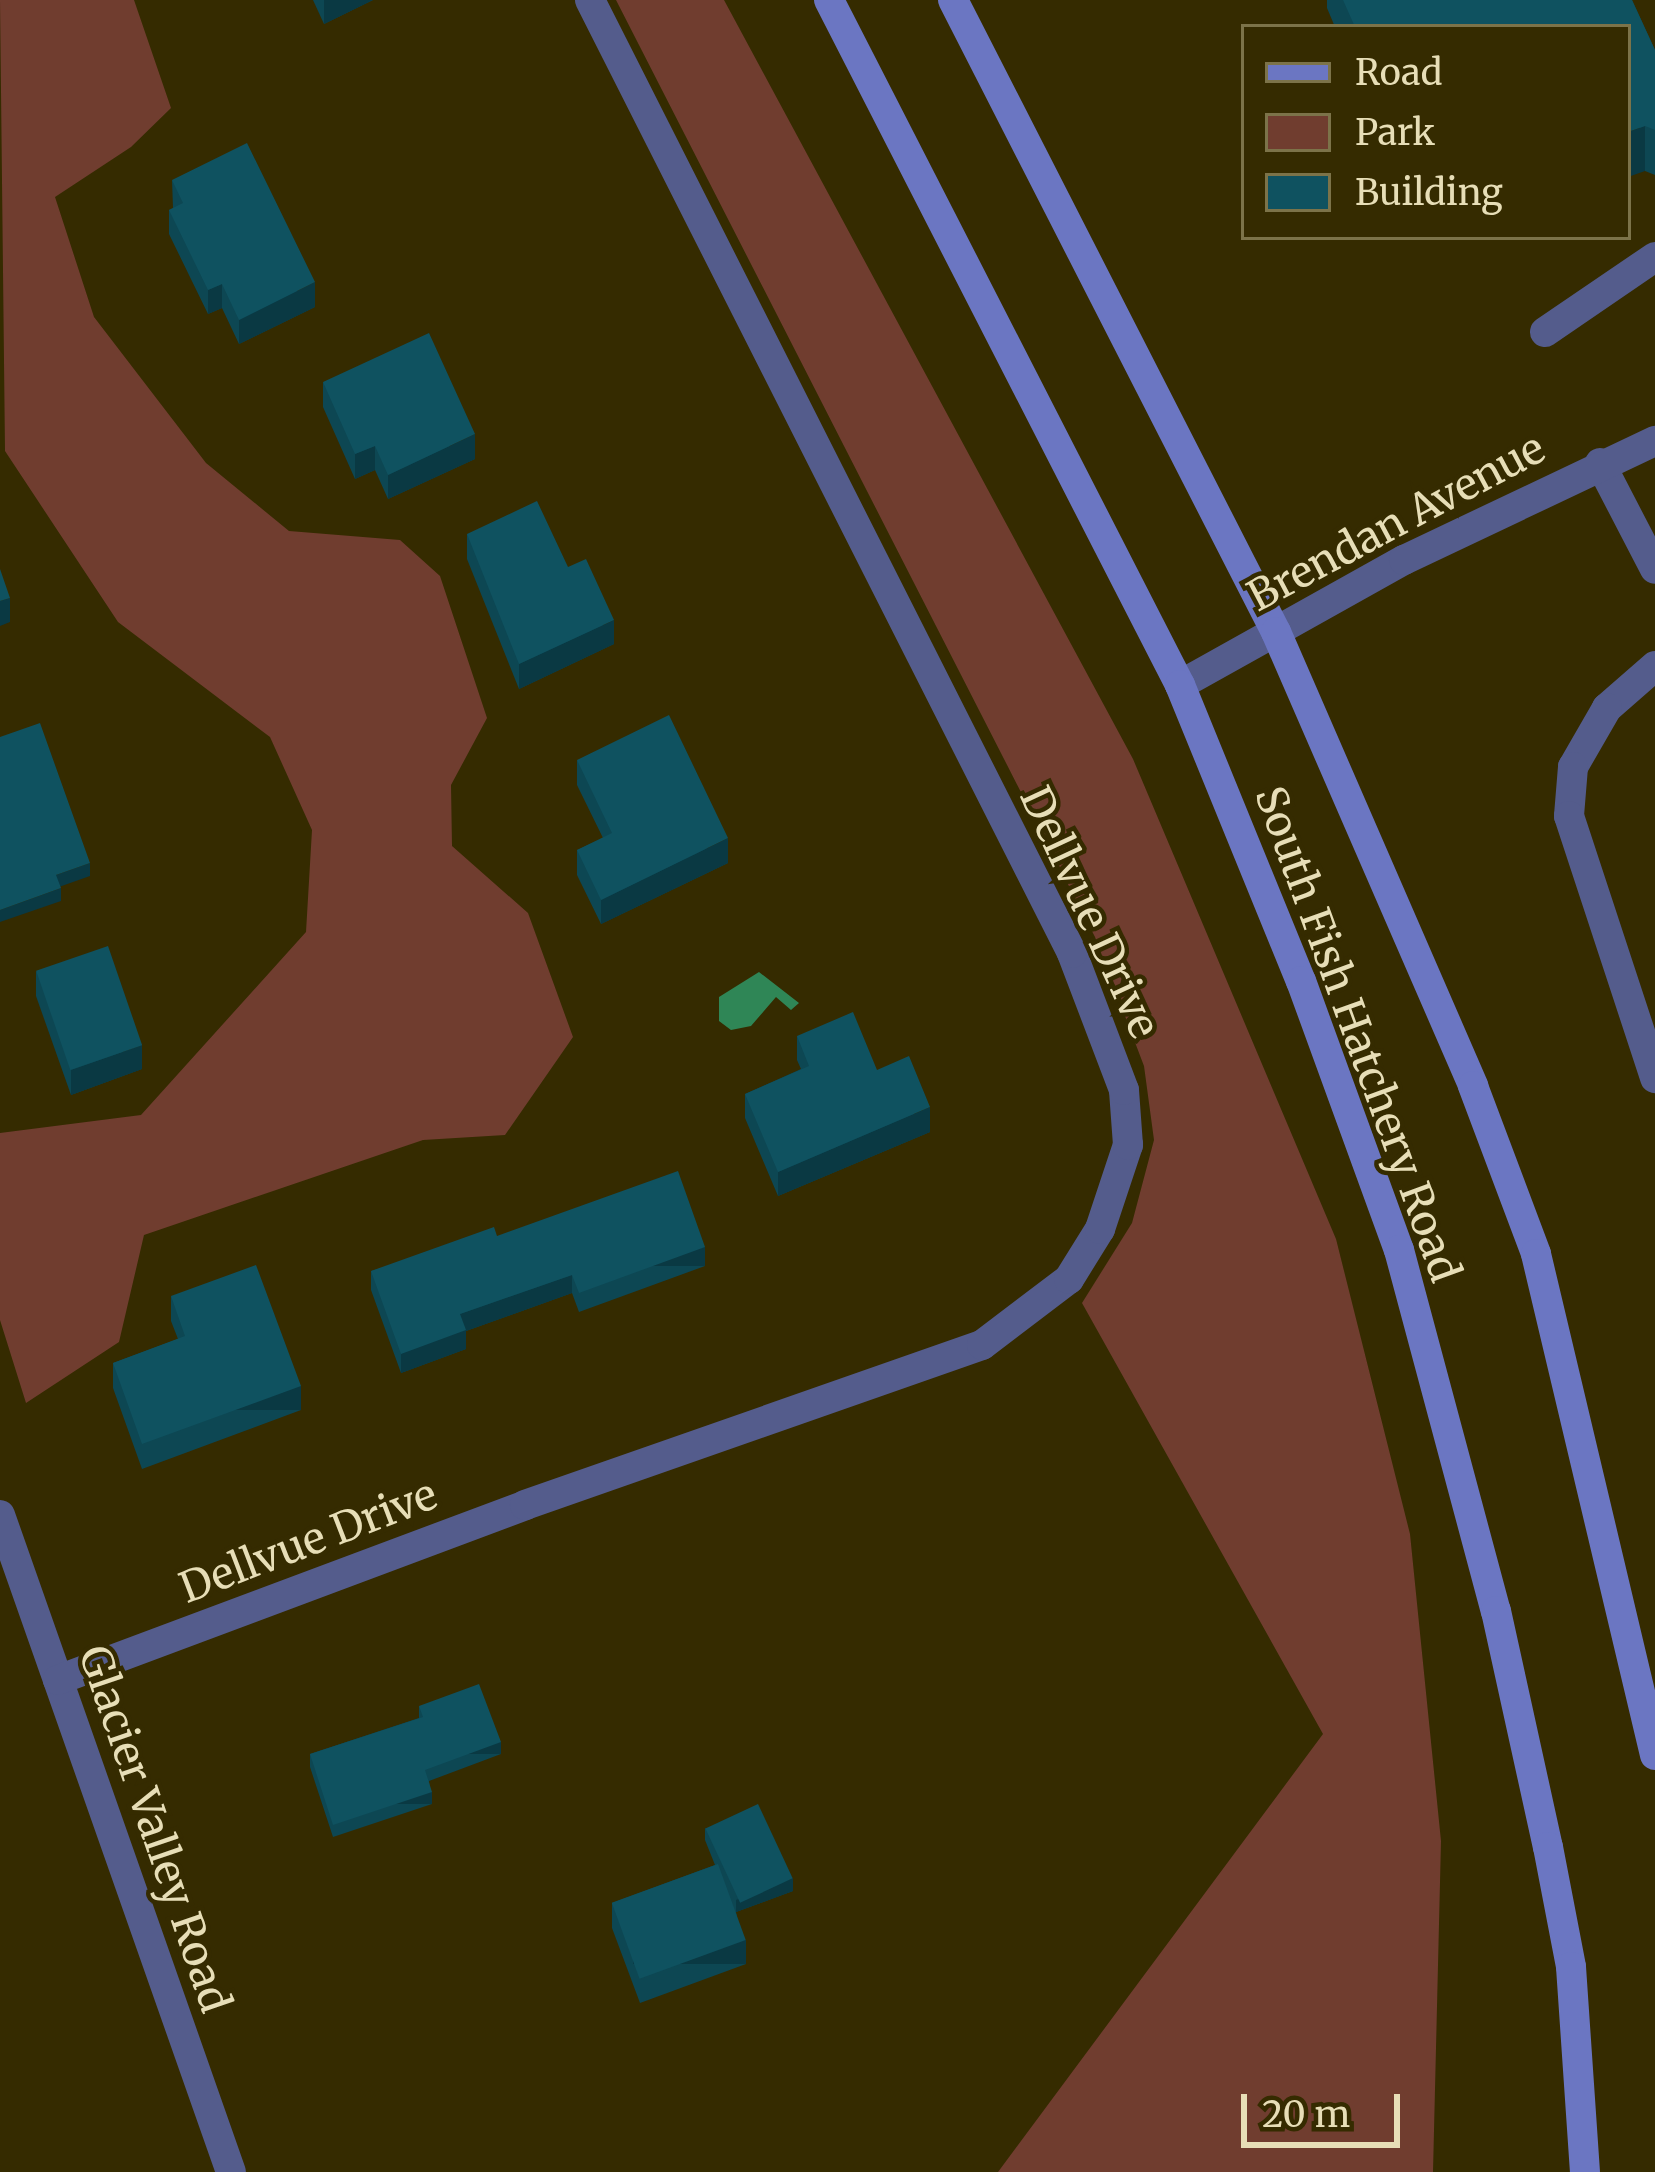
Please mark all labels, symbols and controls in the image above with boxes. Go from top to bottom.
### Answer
legend [1241,24,1631,240]
text: Road [1355,50,1442,95]
text: Park [1355,110,1435,155]
text: Building [1355,170,1503,215]
street label: Brendan Avenue [1239,423,1553,621]
street label: Dellvue Drive [1010,778,1170,1046]
street label: South Fish Hatchery Road [1245,780,1471,1288]
street label: Dellvue Drive [172,1469,444,1613]
street label: Glacier Valley Road [69,1639,241,2019]
scale bar [1247,2070,1406,2144]
text: 20 m [1262,2092,1350,2137]

